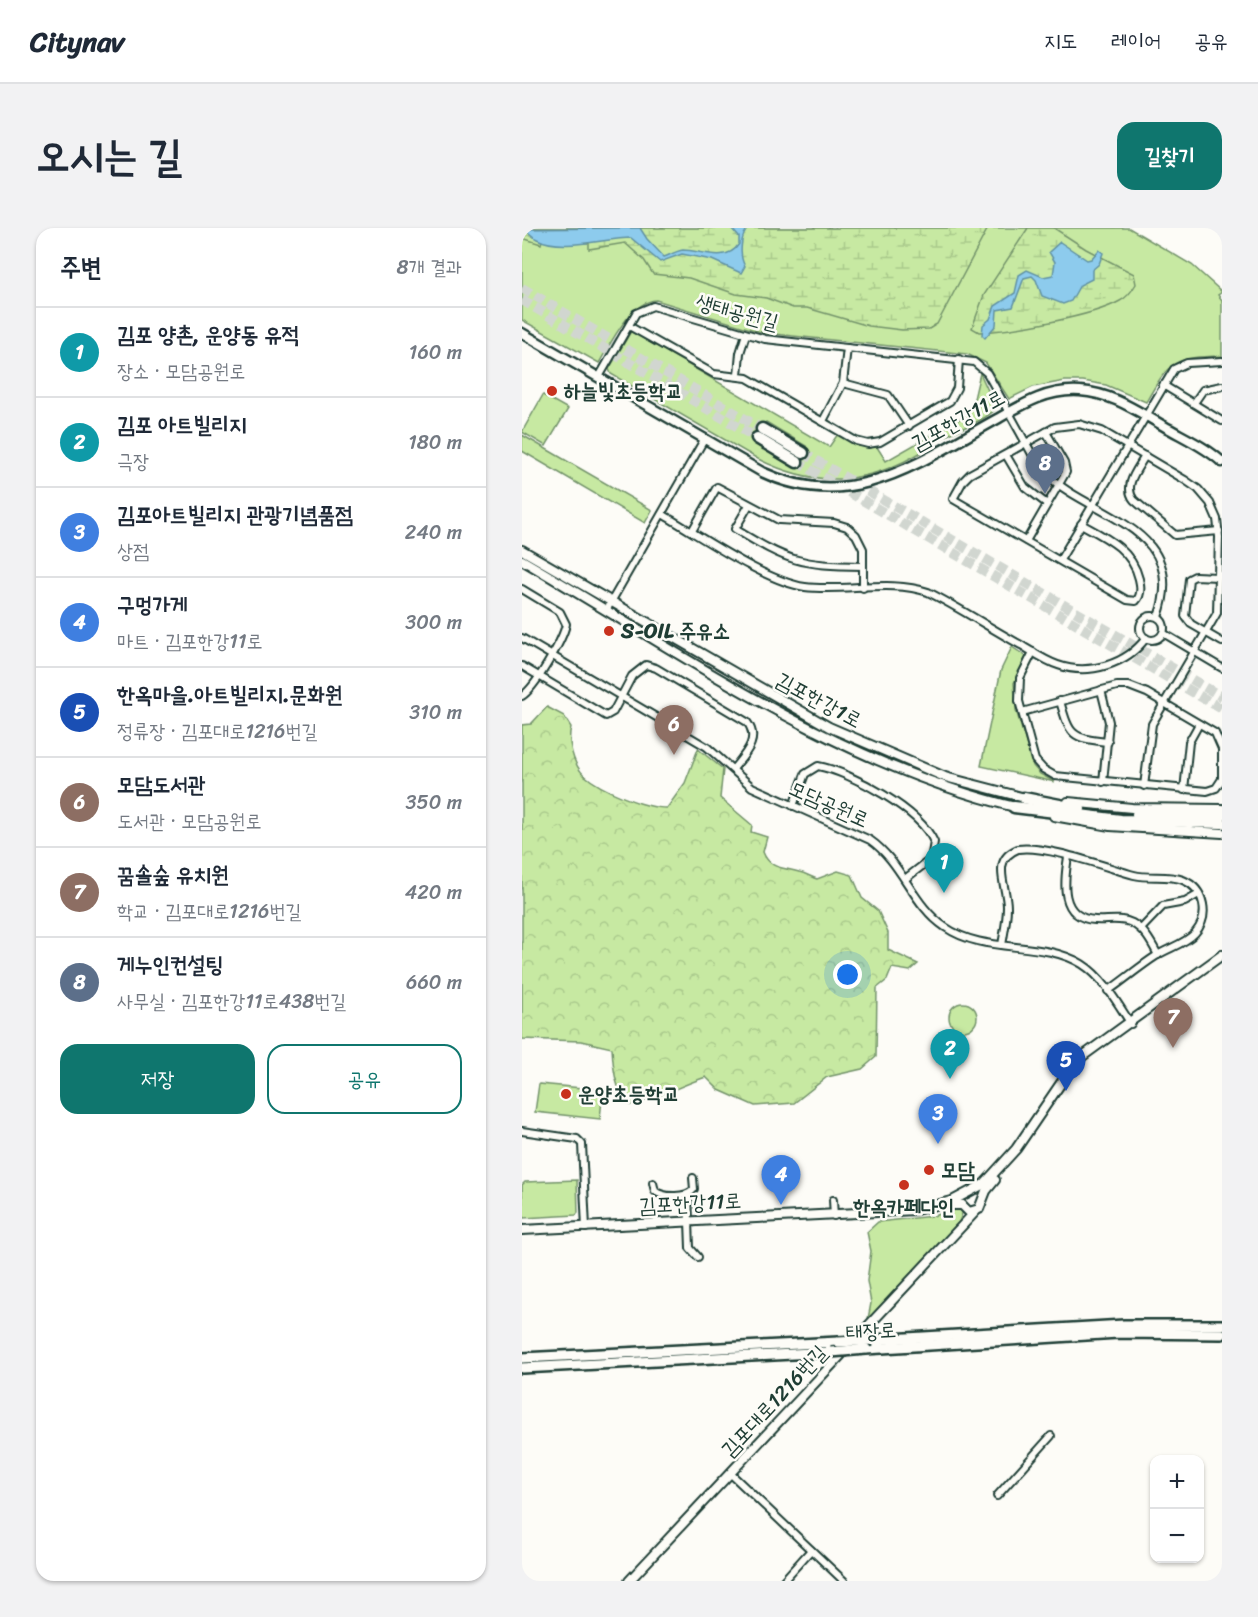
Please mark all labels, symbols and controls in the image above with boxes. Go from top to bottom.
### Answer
text: Citynav [30,17,124,66]
text: 지도 [1044,22,1078,60]
text: 레이어 [1111,22,1161,60]
text: 공유 [1194,22,1228,60]
text: 오시는 길 [36,119,182,193]
button: 길찾기 [1117,122,1222,190]
text: 주변 [60,244,102,290]
text: 8개 결과 [396,250,462,285]
street label: 생태공원길 [691,283,783,341]
text: 김포 양촌, 운양동 유적 [117,315,299,354]
text: 1 [75,335,84,370]
text: 160 m [409,335,462,370]
text: 장소 · 모담공원로 [117,354,245,389]
place label: 하늘빛초등학교 [563,372,682,410]
street label: 김포한강11로 [904,379,1012,461]
marker: 하늘빛초등학교 [545,384,559,398]
text: 김포 아트빌리지 [117,405,247,444]
text: 2 [74,425,85,460]
text: 180 m [408,425,462,460]
text: 극장 [117,444,149,479]
pin: 8 [1026,444,1064,494]
text: 김포아트빌리지 관광기념품점 [117,495,353,534]
text: 3 [74,515,85,550]
text: 240 m [405,515,462,550]
text: 상점 [117,534,149,569]
text: 구멍가게 [117,585,188,624]
text: 4 [73,605,86,640]
text: 300 m [405,605,462,640]
place label: S-OIL 주유소 [620,612,730,650]
text: 마트 · 김포한강11로 [117,624,263,659]
marker: S-OIL 주유소 [602,624,616,638]
street label: 김포한강1로 [769,661,869,739]
text: 한옥마을.아트빌리지.문화원 [117,675,343,714]
text: 5 [73,695,86,730]
text: 310 m [409,695,462,730]
pin: 6 [654,706,694,755]
text: 정류장 · 김포대로1216번길 [117,714,318,749]
text: 모담도서관 [117,765,206,804]
street label: 모담공원로 [783,769,875,839]
text: 6 [74,785,85,820]
text: 350 m [406,785,462,820]
text: 도서관 · 모담공원로 [117,804,262,839]
pin: 1 [924,844,964,893]
text: 꿈솔숲 유치원 [117,855,229,894]
text: 7 [74,875,85,910]
text: 420 m [405,875,462,910]
text: 학교 · 김포대로1216번길 [117,894,302,929]
text: 게누인컨설팅 [117,945,223,984]
your location [833,960,862,989]
text: 8 [73,965,86,1000]
text: 660 m [406,965,462,1000]
text: 사무실 · 김포한강11로438번길 [117,984,346,1019]
pin: 7 [1154,998,1192,1048]
pin: 2 [930,1030,970,1079]
pin: 5 [1046,1042,1086,1091]
button: 저장 [60,1044,255,1114]
button: 공유 [267,1044,462,1114]
place label: 운양초등학교 [578,1075,679,1113]
marker: 운양초등학교 [559,1087,573,1101]
pin: 3 [918,1094,958,1144]
place label: 모담 [941,1151,975,1189]
pin: 4 [762,1156,800,1205]
marker: 모담 [922,1163,936,1177]
marker: 한옥카페다인 [897,1178,911,1192]
street label: 김포한강11로 [638,1181,742,1225]
place label: 한옥카페다인 [852,1188,955,1226]
street label: 태장로 [845,1311,897,1351]
street label: 김포대로1216번길 [711,1336,837,1466]
map controls [1150,1455,1204,1563]
button: + [1150,1455,1204,1509]
button: − [1150,1509,1204,1563]

